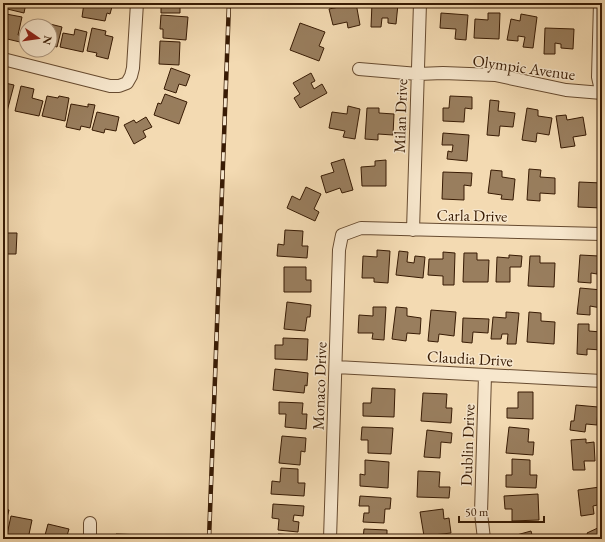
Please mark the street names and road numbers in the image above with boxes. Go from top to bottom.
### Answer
street label: Olympic Avenue [471,50,577,85]
street label: Milan Drive [389,78,412,154]
street label: Carla Drive [436,204,508,227]
street label: Monaco Drive [307,342,332,431]
street label: Claudia Drive [427,346,513,371]
street label: Dublin Drive [456,404,479,486]

